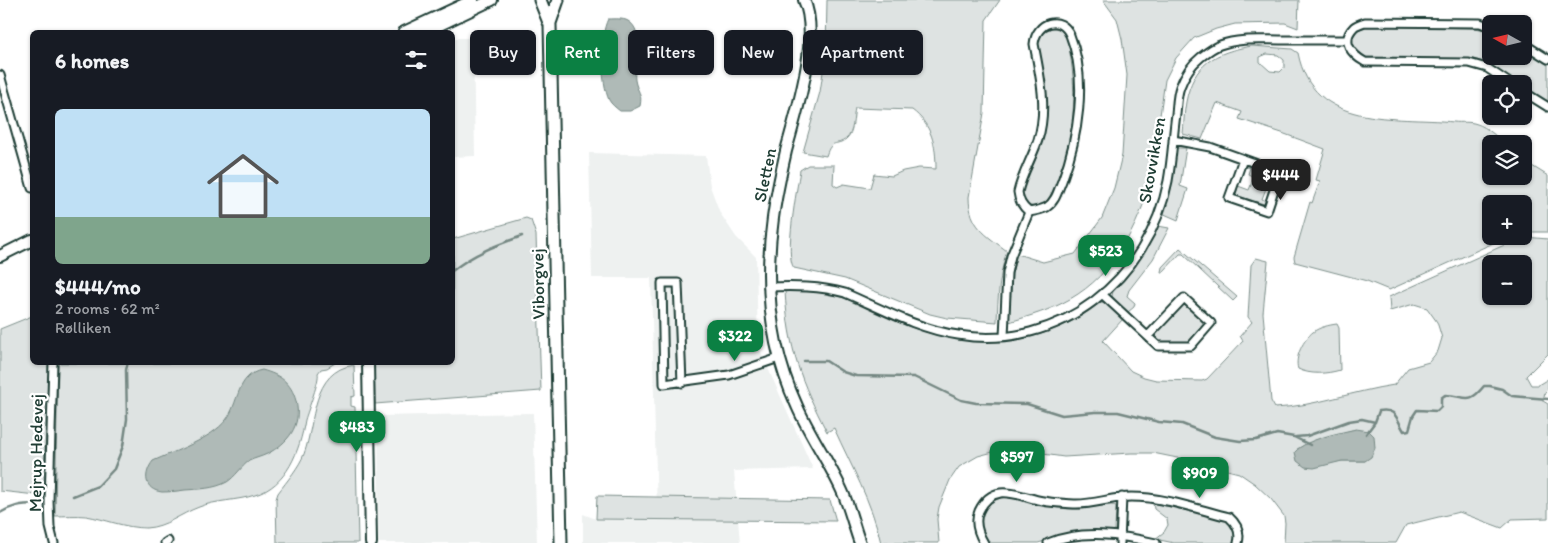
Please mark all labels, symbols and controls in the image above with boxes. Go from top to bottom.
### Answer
north arrow [1482,15,1532,65]
map controls [1482,15,1532,305]
chip: Buy [470,30,536,75]
chip: Rent [546,30,618,75]
chip: Filters [628,30,714,75]
chip: New [724,30,793,75]
chip: Apartment [803,30,923,75]
icon: filters [402,46,430,74]
text: 6 homes [55,48,129,73]
button: locate [1482,75,1532,125]
street label: Skovvikken [1134,115,1170,205]
button: layers [1482,135,1532,185]
icon: home [198,141,288,231]
street label: Sletten [749,146,782,204]
pin: $444 [1251,158,1311,201]
text: $444 [1263,165,1299,184]
button: + [1482,195,1532,245]
pin: $523 [1076,234,1136,277]
text: $523 [1089,241,1123,260]
street label: Viborgvej [526,248,550,320]
button: − [1482,255,1532,305]
text: $444/mo [55,274,141,299]
text: 2 rooms · 62 m² [55,299,160,318]
text: Rølliken [55,318,111,337]
pin: $322 [705,320,765,362]
text: $322 [718,326,752,345]
street label: Mejrup Hedevej [24,394,48,512]
pin: $483 [327,410,387,453]
text: $483 [339,417,375,436]
pin: $597 [987,440,1047,483]
text: $597 [1001,447,1033,466]
pin: $909 [1170,456,1230,499]
text: $909 [1183,463,1217,482]

